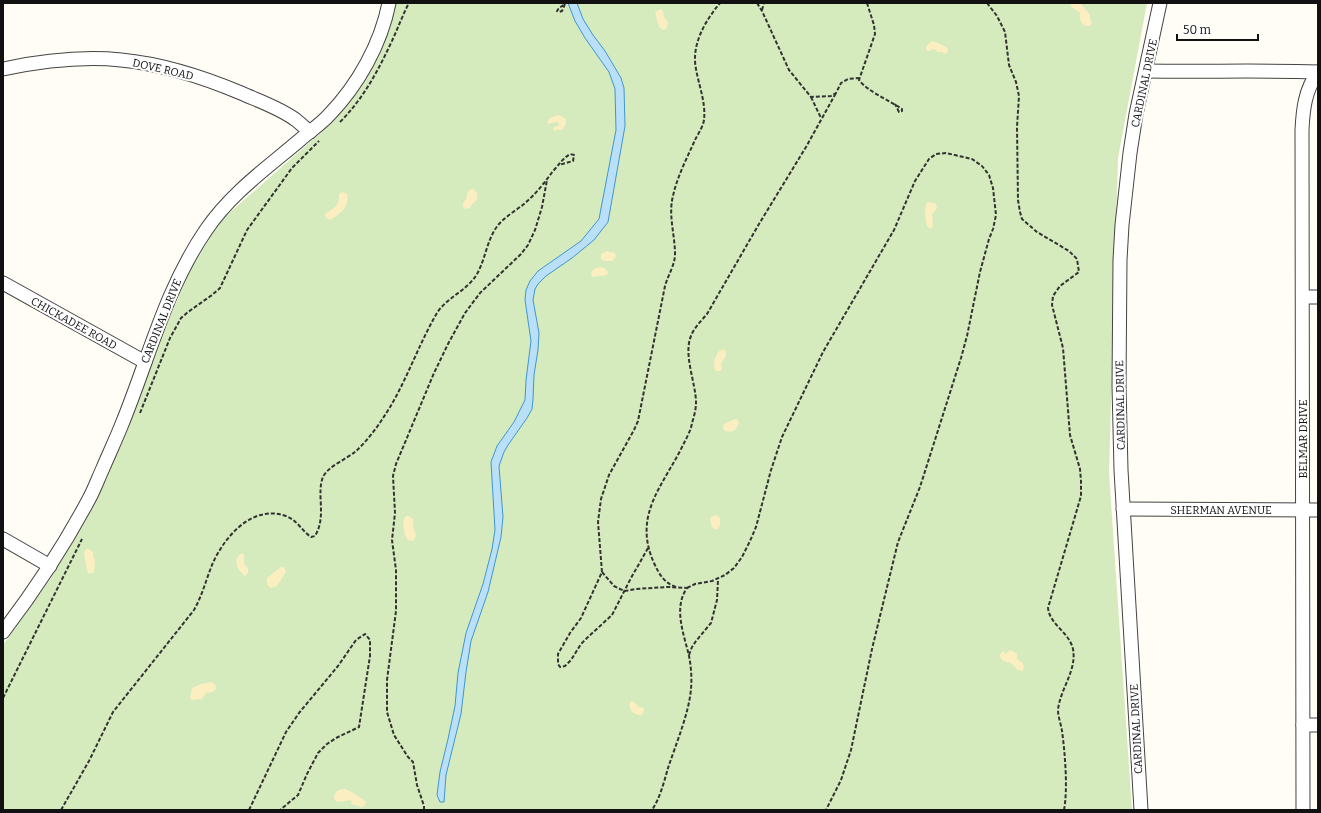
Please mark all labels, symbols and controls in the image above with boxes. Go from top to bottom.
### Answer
scale bar [1177,16,1258,42]
text: 50 m [1183,23,1212,37]
street label: CARDINAL DRIVE [1129,37,1160,129]
street label: DOVE ROAD [131,56,195,83]
street label: CARDINAL DRIVE [139,277,184,365]
street label: CHICKADEE ROAD [29,294,119,352]
street label: CARDINAL DRIVE [1113,360,1128,450]
street label: BELMAR DRIVE [1297,399,1310,479]
street label: SHERMAN AVENUE [1170,504,1272,517]
street label: CARDINAL DRIVE [1128,683,1145,774]

